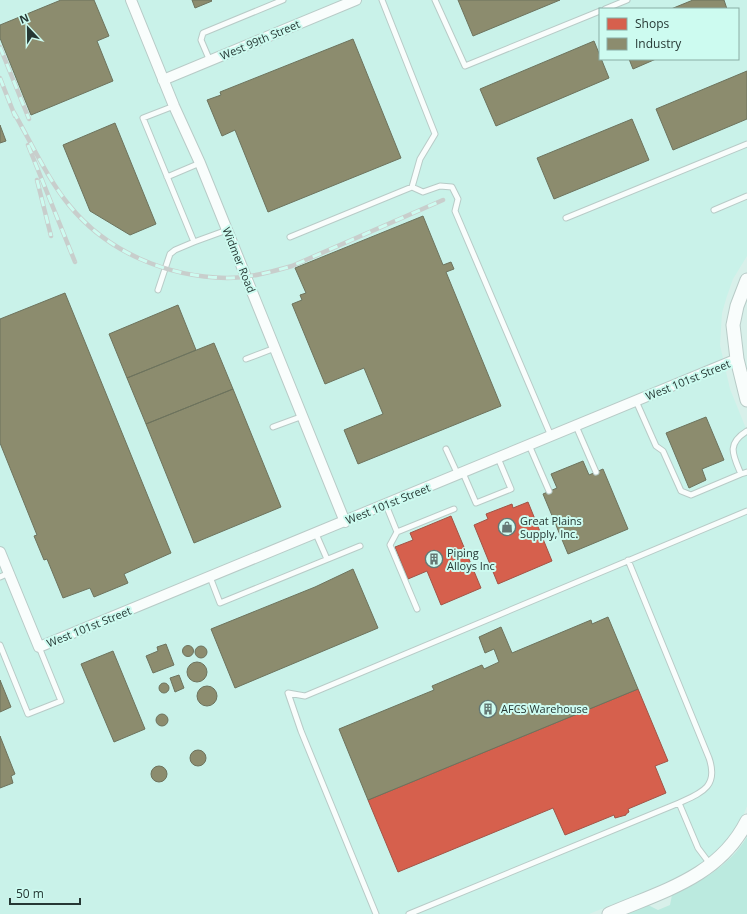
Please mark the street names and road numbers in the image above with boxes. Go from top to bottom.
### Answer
street label: West 99th Street [218,16,302,63]
street label: Widmer Road [219,225,259,295]
street label: West 101st Street [643,356,732,403]
street label: West 101st Street [343,480,432,527]
street label: West 101st Street [44,603,133,650]

